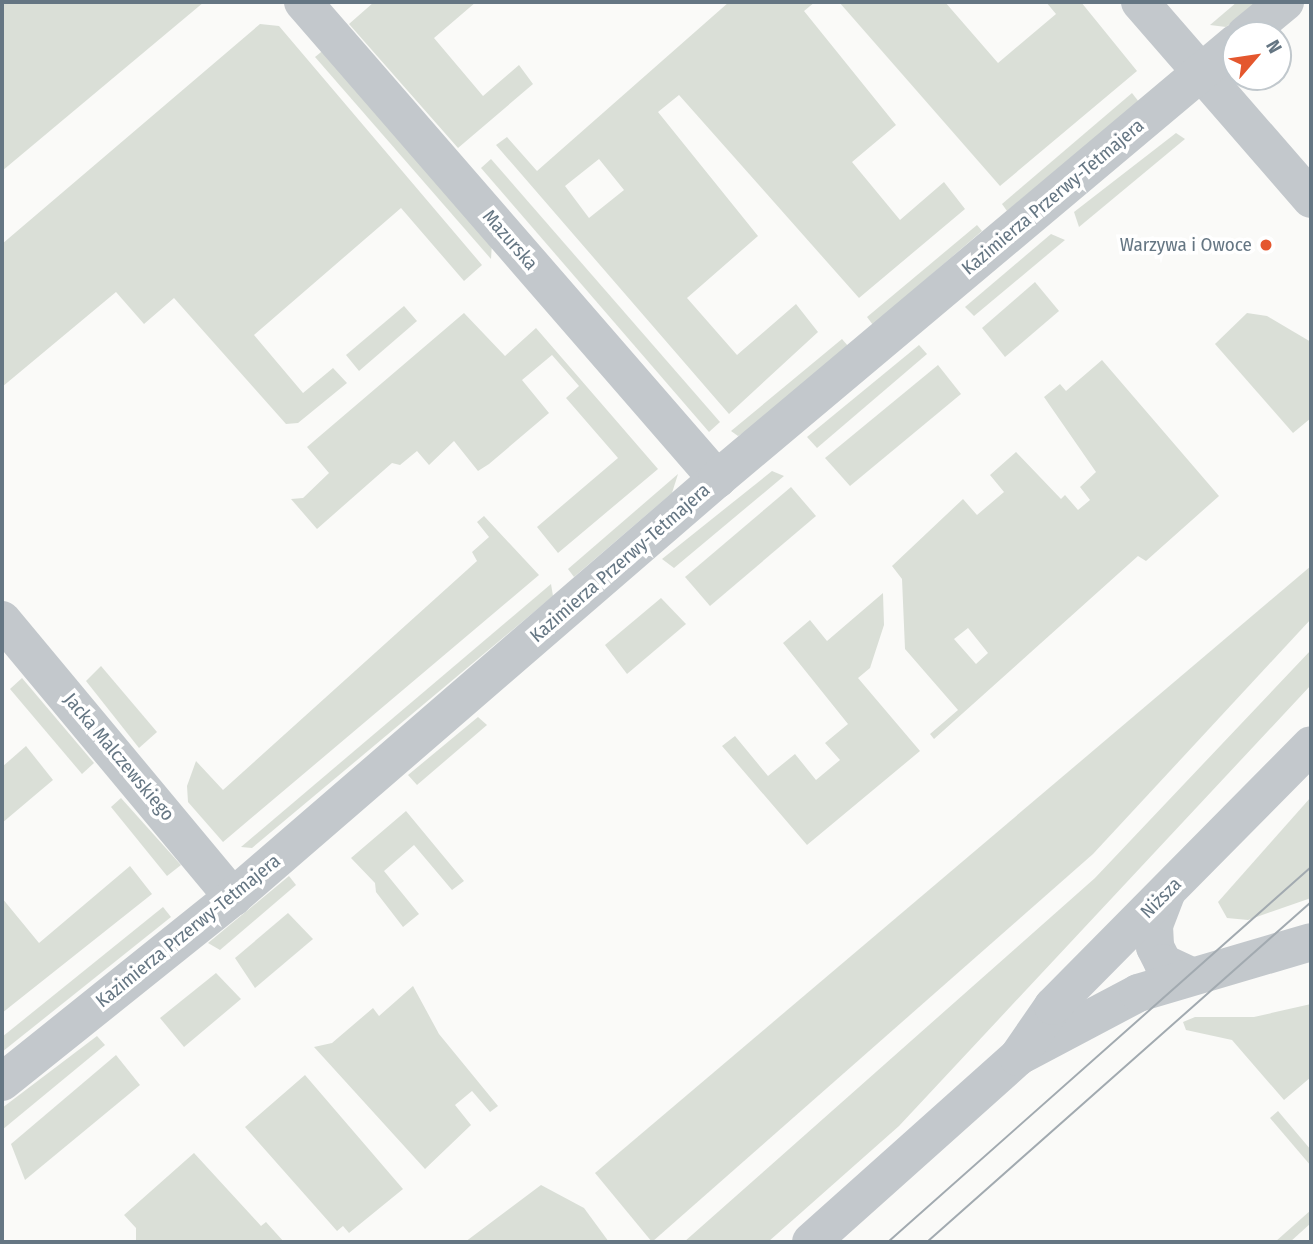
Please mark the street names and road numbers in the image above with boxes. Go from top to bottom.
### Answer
street label: Kazimierza Przerwy-Tetmajera [957,114,1149,280]
street label: Mazurska [478,205,542,275]
street label: Kazimierza Przerwy-Tetmajera [526,479,714,647]
street label: Jacka Malczewskiego [59,689,179,825]
street label: Kazimierza Przerwy-Tetmajera [91,850,285,1012]
street label: Niższa [1136,873,1186,923]

